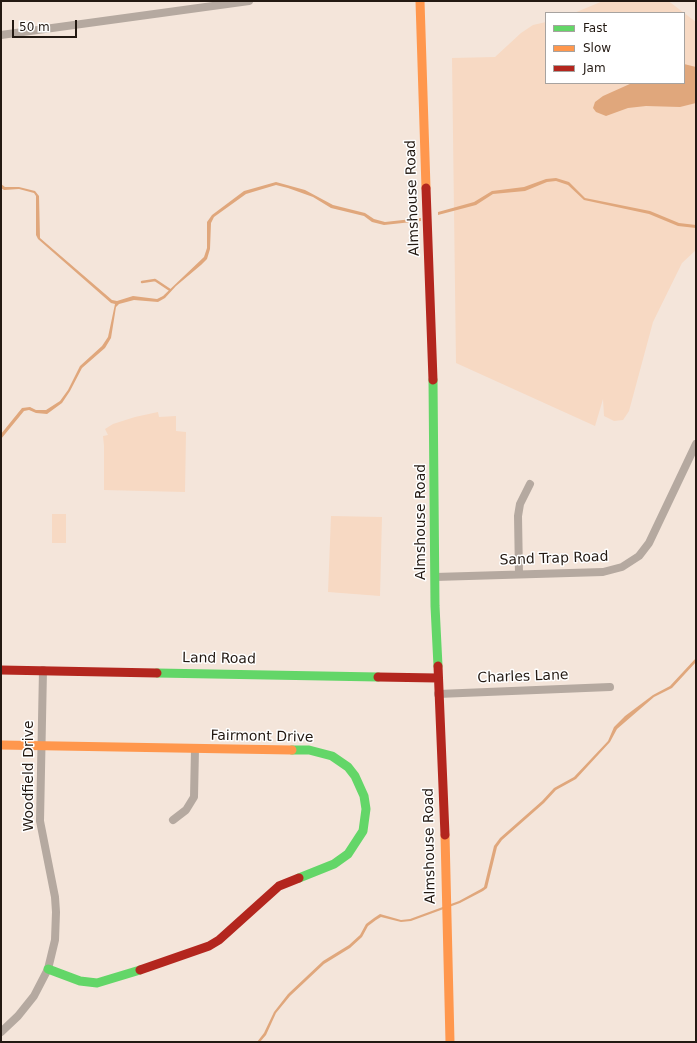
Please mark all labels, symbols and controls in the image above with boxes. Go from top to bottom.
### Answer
scale bar [14,12,79,38]
legend [545,12,685,84]
text: 50 m [19,20,50,34]
text: Fast [583,21,607,35]
text: Slow [583,41,611,55]
text: Jam [583,61,606,75]
street label: Almshouse Road [403,140,423,256]
street label: Almshouse Road [413,464,429,580]
street label: Sand Trap Road [499,549,609,569]
street label: Land Road [182,650,256,668]
street label: Charles Lane [477,667,569,687]
street label: Woodfield Drive [21,720,37,832]
street label: Fairmont Drive [210,728,314,746]
street label: Almshouse Road [421,788,439,904]

